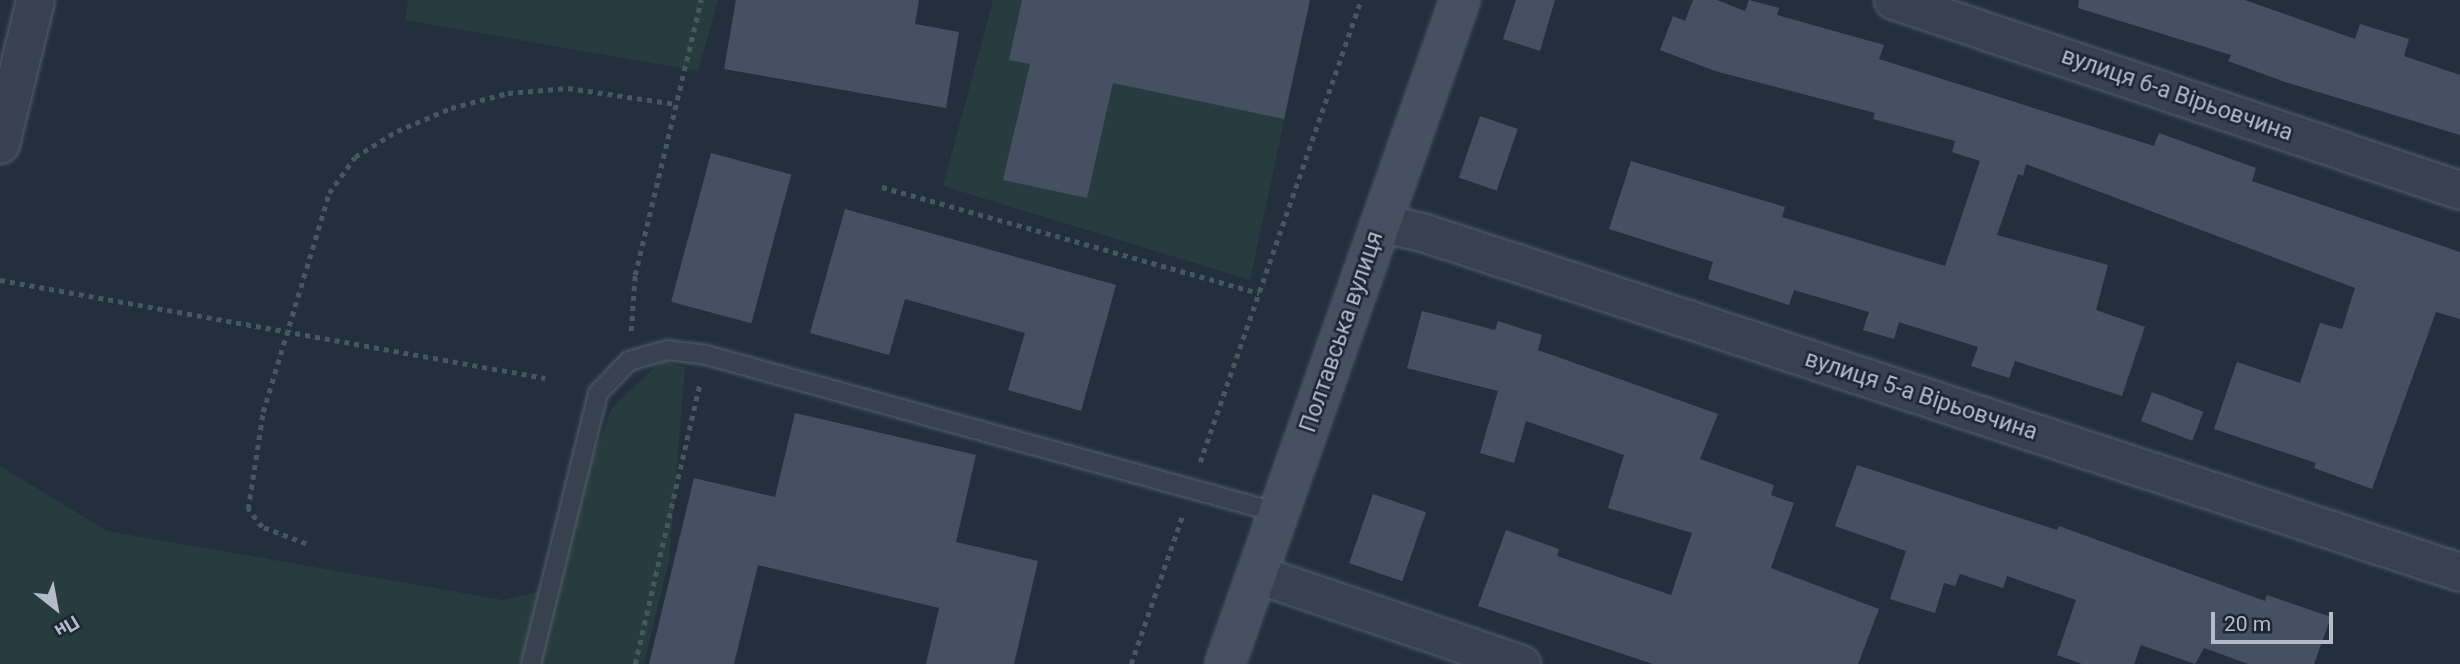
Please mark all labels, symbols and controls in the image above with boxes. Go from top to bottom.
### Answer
street label: вулиця 6-а Вірьовчина [2058,42,2296,148]
street label: Полтавська вулиця [1295,228,1389,436]
street label: вулиця 5-а Вірьовчина [1801,345,2041,447]
north arrow [21,573,91,643]
scale bar [2215,598,2338,642]
text: Пн [51,610,83,643]
text: 20 m [2224,612,2271,636]

